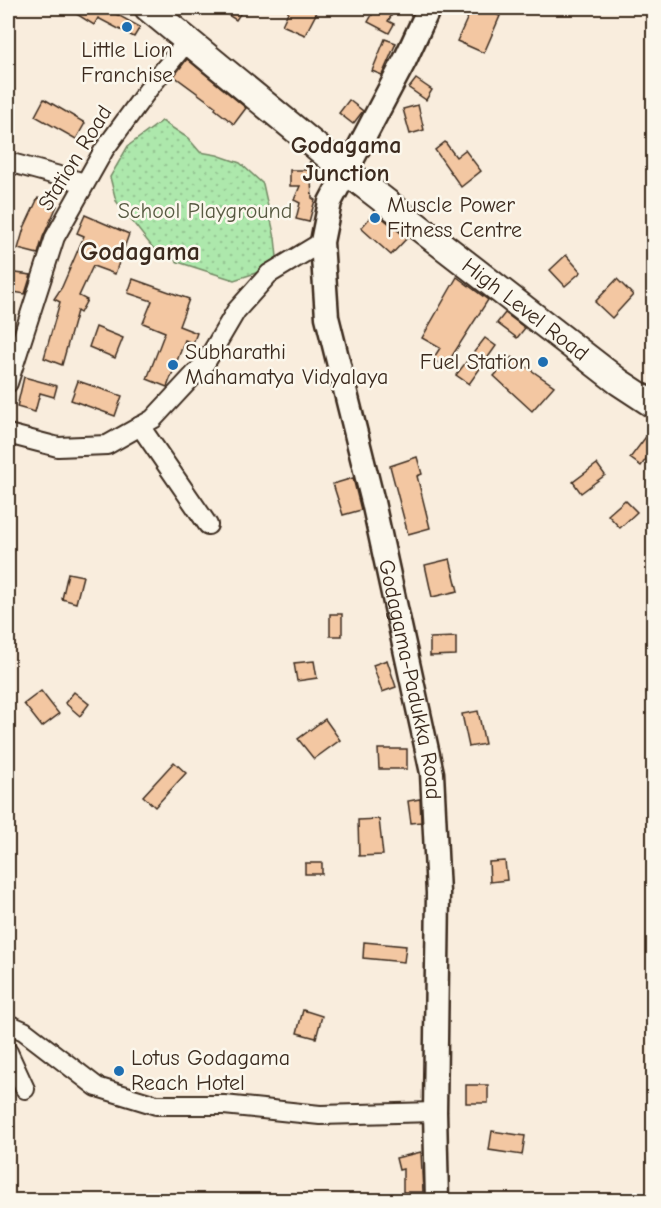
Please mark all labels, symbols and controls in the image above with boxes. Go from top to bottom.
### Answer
marker: Little Lion Franchise [120,20,134,34]
place label: Little Lion Franchise [81,37,173,88]
street label: Station Road [32,101,118,215]
district label: Godagama Junction [291,131,401,187]
place label: Muscle Power Fitness Centre [387,192,522,243]
park label: School Playground [118,198,292,224]
marker: Muscle Power Fitness Centre [368,211,382,225]
district label: Godagama [80,237,200,267]
street label: High Level Road [457,252,594,367]
place label: Subharathi Mahamatya Vidyalaya [185,339,388,390]
place label: Fuel Station [420,349,531,375]
marker: Fuel Station [536,355,550,369]
marker: Subharathi Mahamatya Vidyalaya [166,358,180,372]
street label: Godagama-Padukka Road [373,557,446,800]
place label: Lotus Godagama Reach Hotel [131,1045,290,1096]
marker: Lotus Godagama Reach Hotel [112,1064,126,1078]

